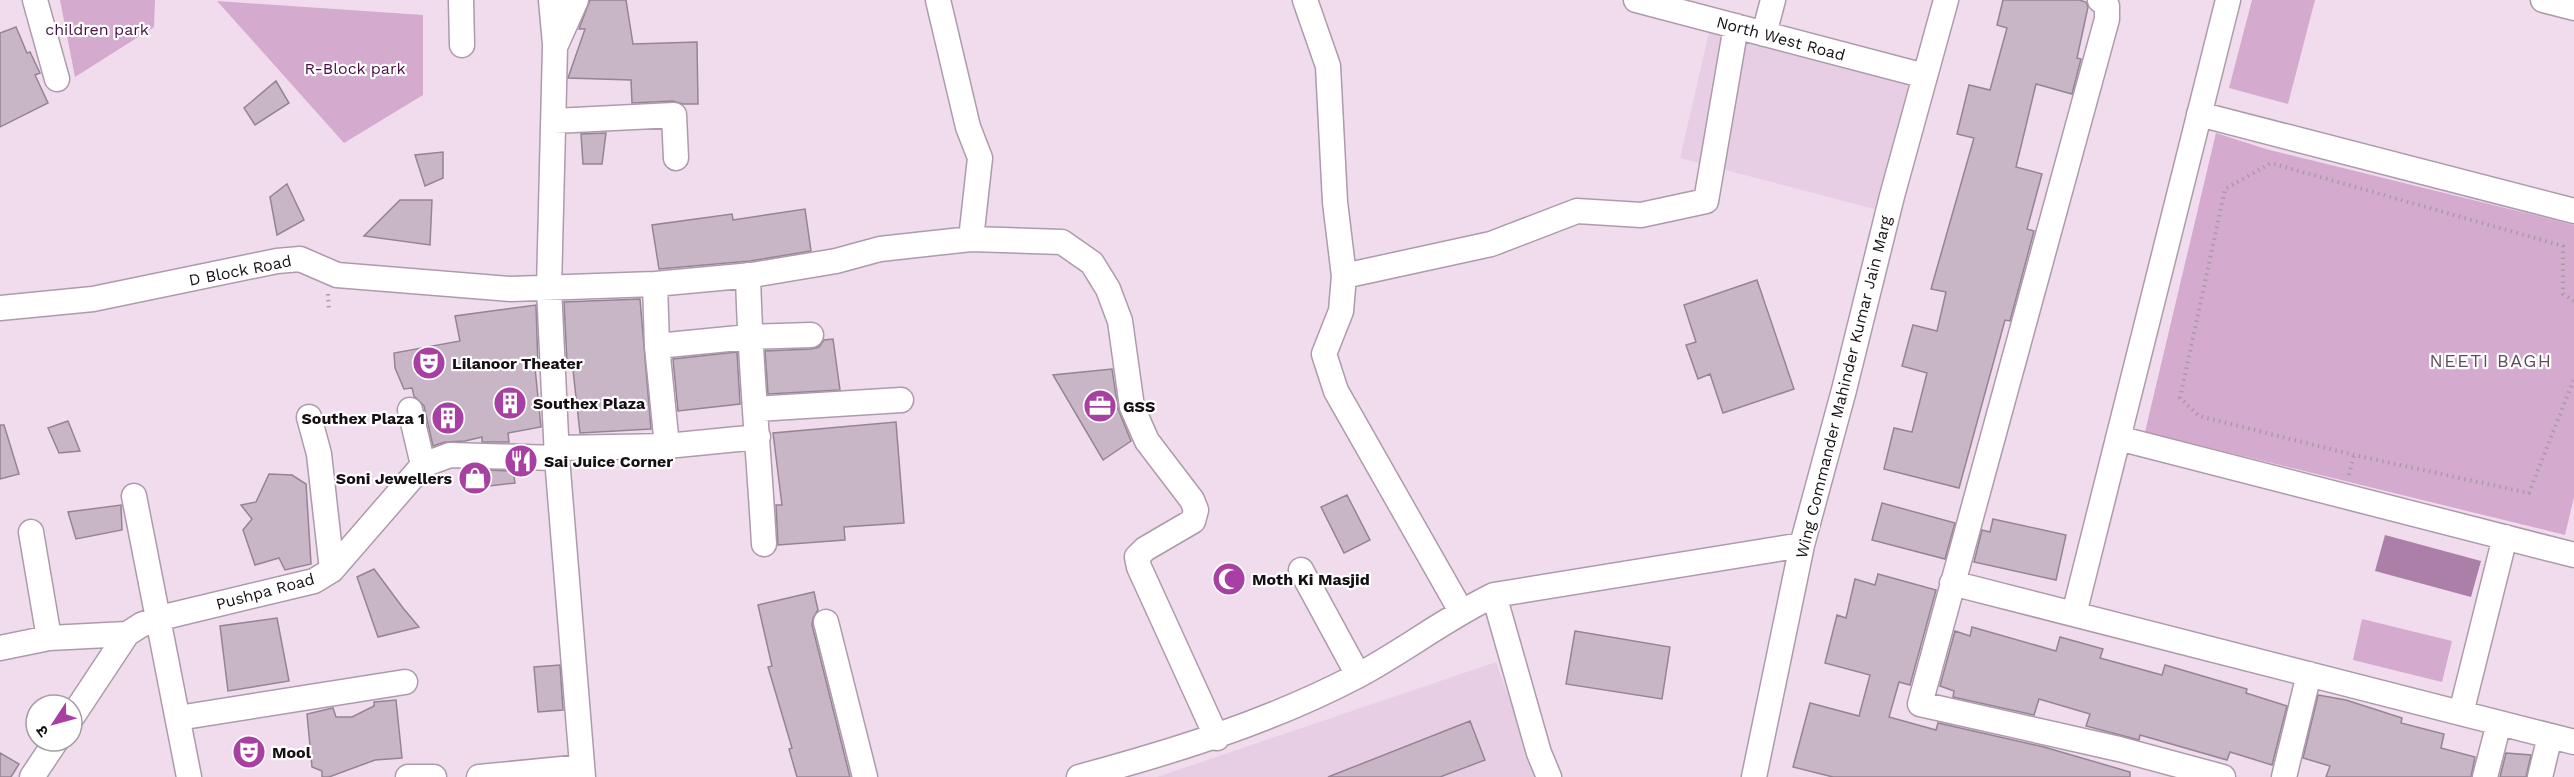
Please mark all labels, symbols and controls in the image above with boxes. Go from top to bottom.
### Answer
street label: North West Road [1714,12,1847,65]
park label: children park [45,20,149,39]
park label: R-Block park [305,59,405,78]
street label: Wing Commander Mahinder Kumar Jain Marg [1792,213,1895,560]
street label: D Block Road [187,251,293,290]
theatre icon: Lilanoor Theater [411,345,447,381]
district label: NEETI BAGH [2430,350,2552,371]
place label: Lilanoor Theater [452,354,583,373]
building icon: Southex Plaza [492,385,528,421]
office icon: GSS [1082,388,1118,424]
place label: Southex Plaza [533,394,646,413]
place label: GSS [1123,397,1155,416]
building icon: Southex Plaza 1 [430,400,466,436]
place label: Southex Plaza 1 [302,409,425,428]
restaurant icon: Sai Juice Corner [503,443,539,479]
place label: Sai Juice Corner [544,452,673,471]
shop icon: Soni Jewellers [457,460,493,496]
place label: Soni Jewellers [336,469,452,488]
mosque icon: Moth Ki Masjid [1211,561,1247,597]
street label: Pushpa Road [214,569,316,614]
place label: Moth Ki Masjid [1252,570,1370,589]
north arrow [24,693,84,753]
text: उ [31,722,53,741]
theatre icon: Mool [231,734,267,770]
place label: Mool [272,743,312,762]

